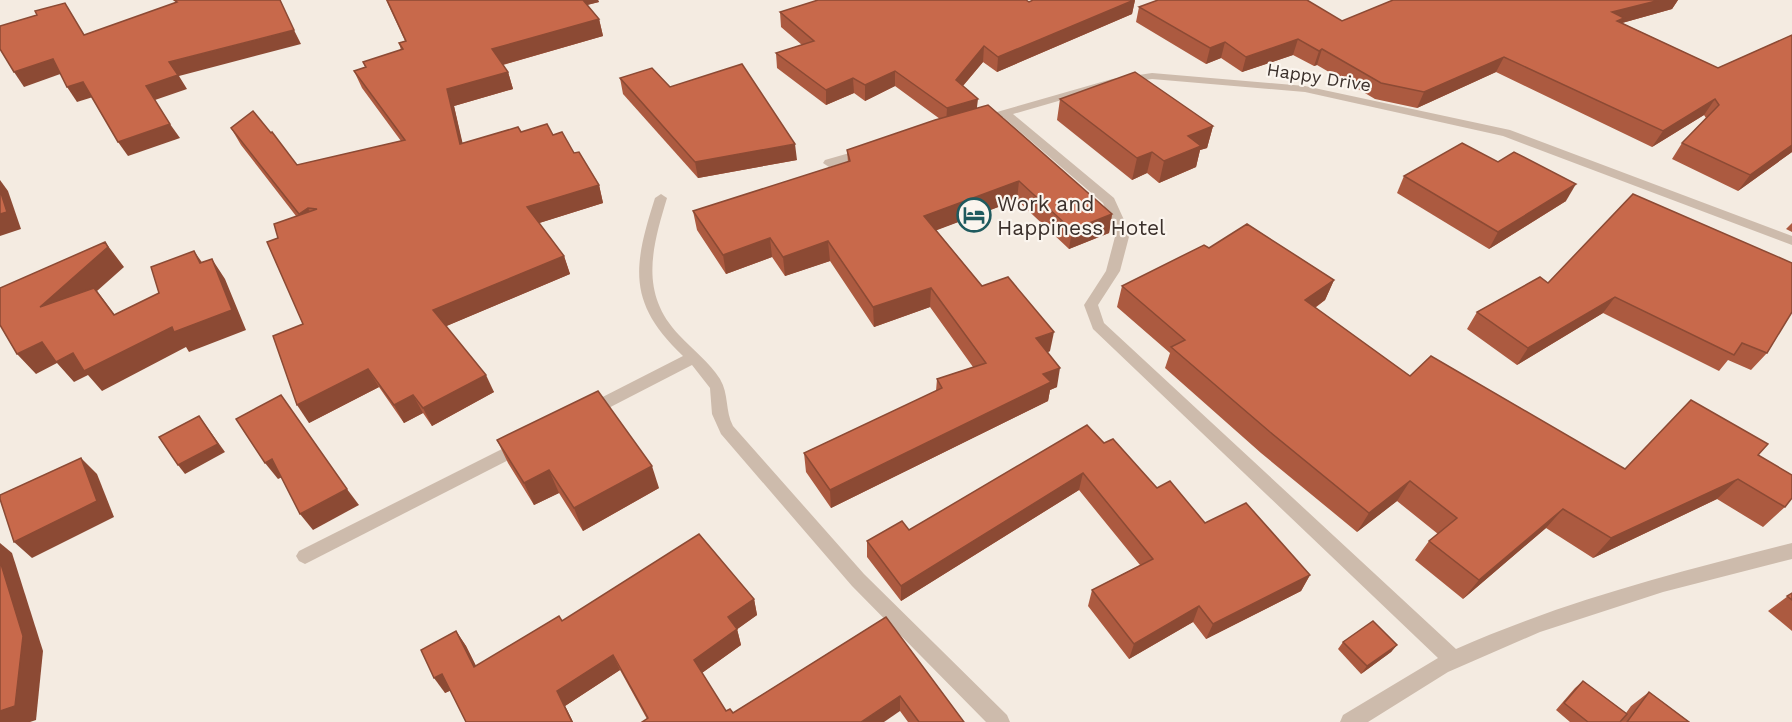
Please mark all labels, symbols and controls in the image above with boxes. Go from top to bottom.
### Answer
street label: Happy Drive [1265,58,1373,96]
place label: Work and Happiness Hotel [997,191,1166,240]
hotel icon: Work and Happiness Hotel [956,197,992,233]

